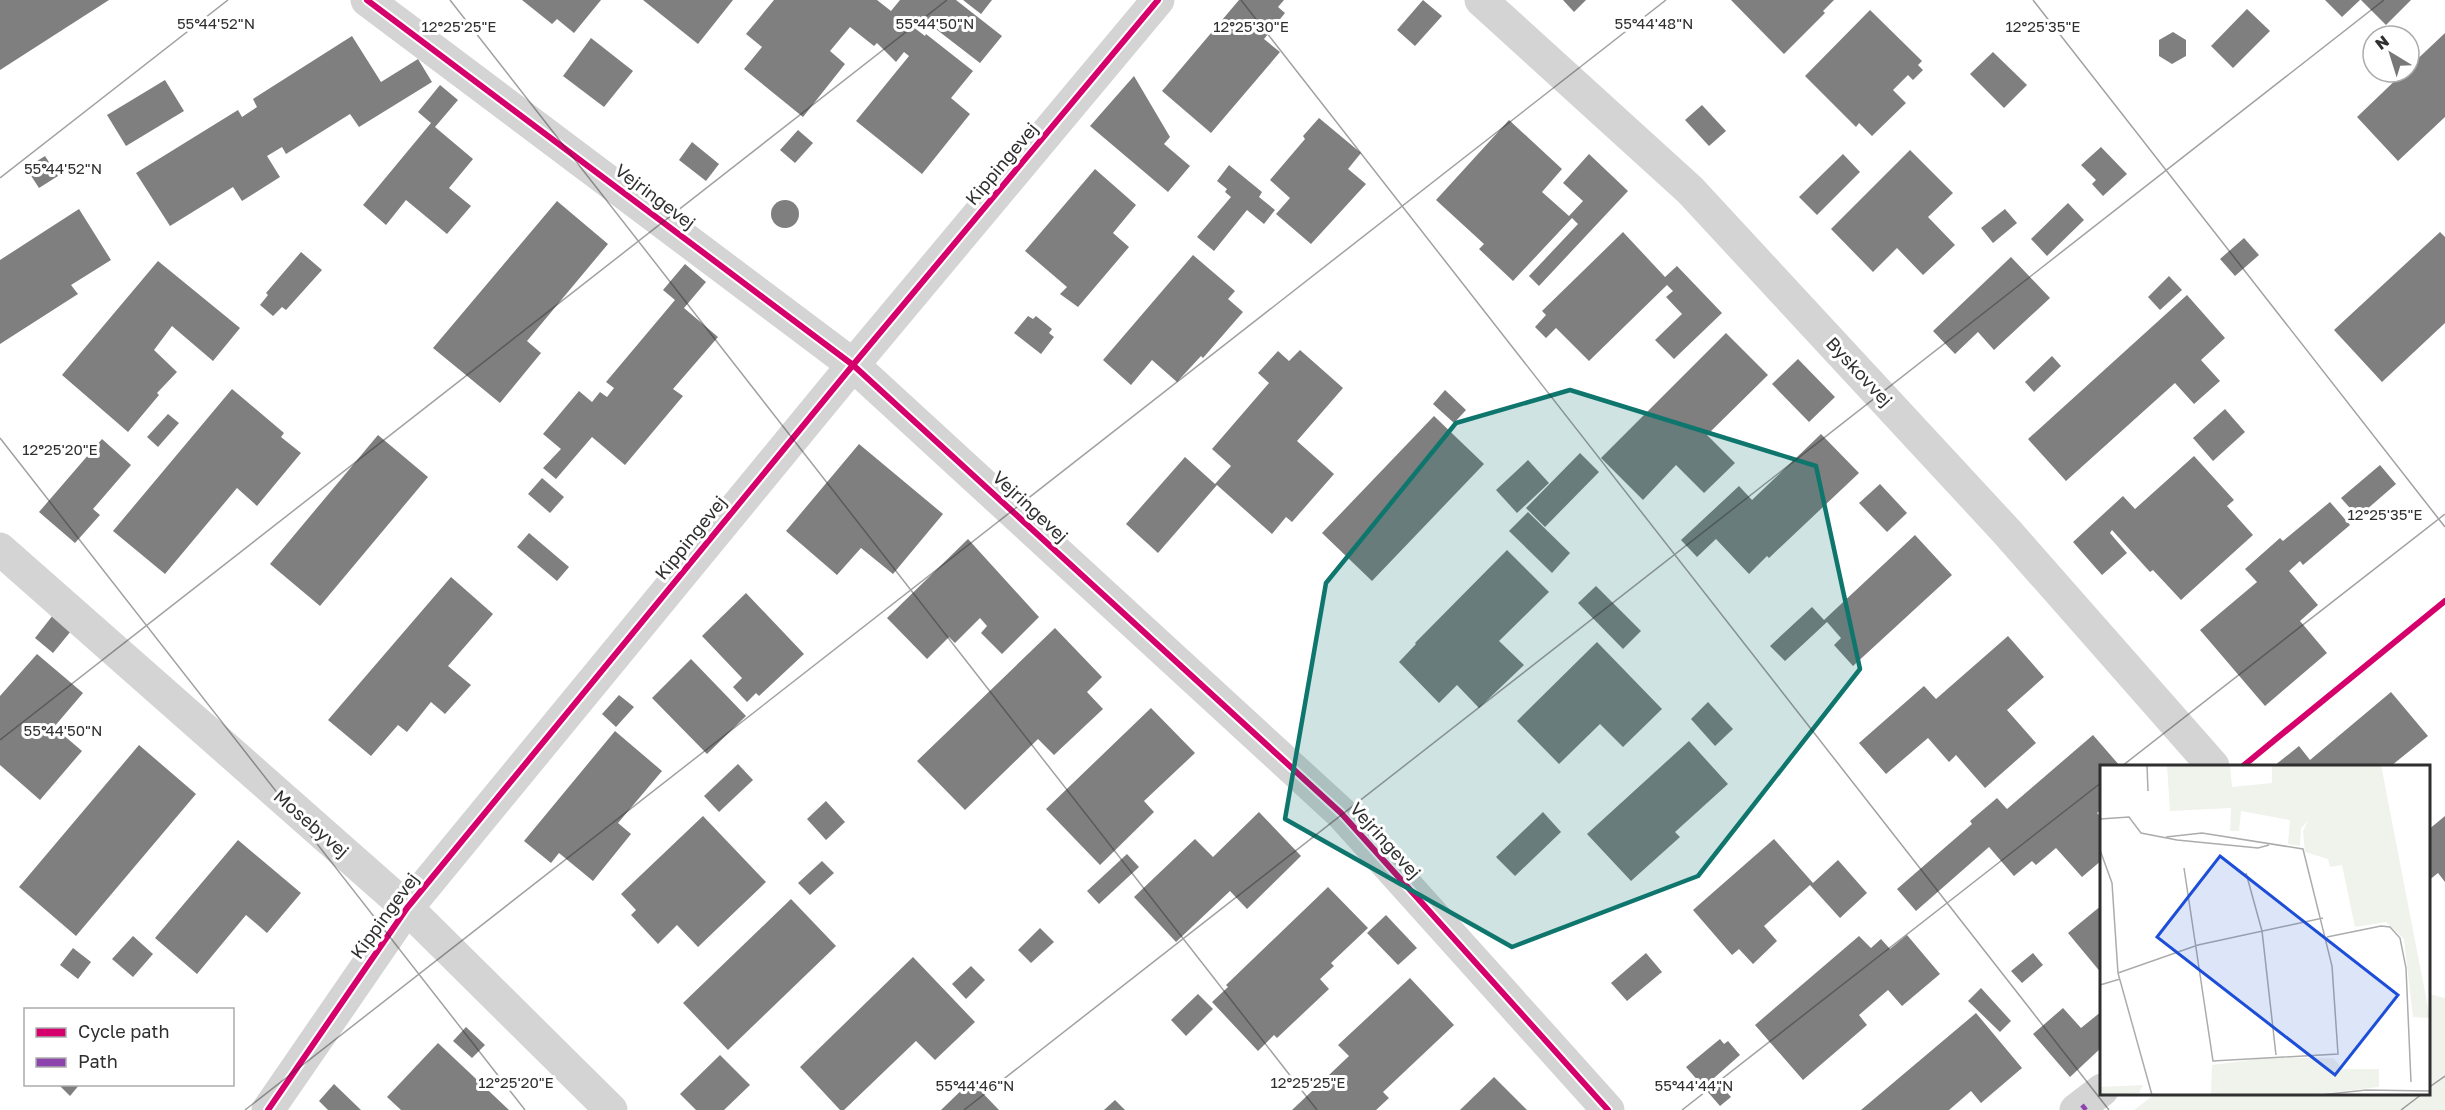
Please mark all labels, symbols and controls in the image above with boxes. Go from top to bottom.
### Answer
text: 55°44'52"N [177,14,255,32]
text: 55°44'50"N [896,14,974,32]
text: 55°44'48"N [1614,14,1694,32]
text: 12°25'25"E [422,17,496,35]
text: 12°25'30"E [1213,17,1289,35]
text: 12°25'35"E [2005,17,2081,35]
north arrow [2361,24,2421,84]
text: N [2371,31,2393,54]
street label: Kippingevej [960,117,1042,209]
text: 55°44'52"N [24,159,102,177]
street label: Vejringevej [611,159,700,234]
street label: Byskovvej [1822,332,1898,411]
text: 12°25'20"E [22,440,98,458]
street label: Vejringevej [988,466,1073,547]
street label: Kippingevej [650,491,731,584]
text: 12°25'35"E [2347,505,2423,523]
text: 55°44'50"N [24,721,102,739]
inset map [2100,765,2430,1095]
street label: Mosebyvej [270,785,354,862]
street label: Vejringevej [1346,798,1426,883]
street label: Kippingevej [345,868,423,963]
legend [24,1008,234,1086]
text: Cycle path [78,1020,170,1042]
text: Path [78,1050,118,1072]
text: 12°25'20"E [478,1073,554,1091]
text: 12°25'25"E [1271,1073,1345,1091]
text: 55°44'46"N [936,1076,1014,1094]
text: 55°44'44"N [1654,1076,1734,1094]

